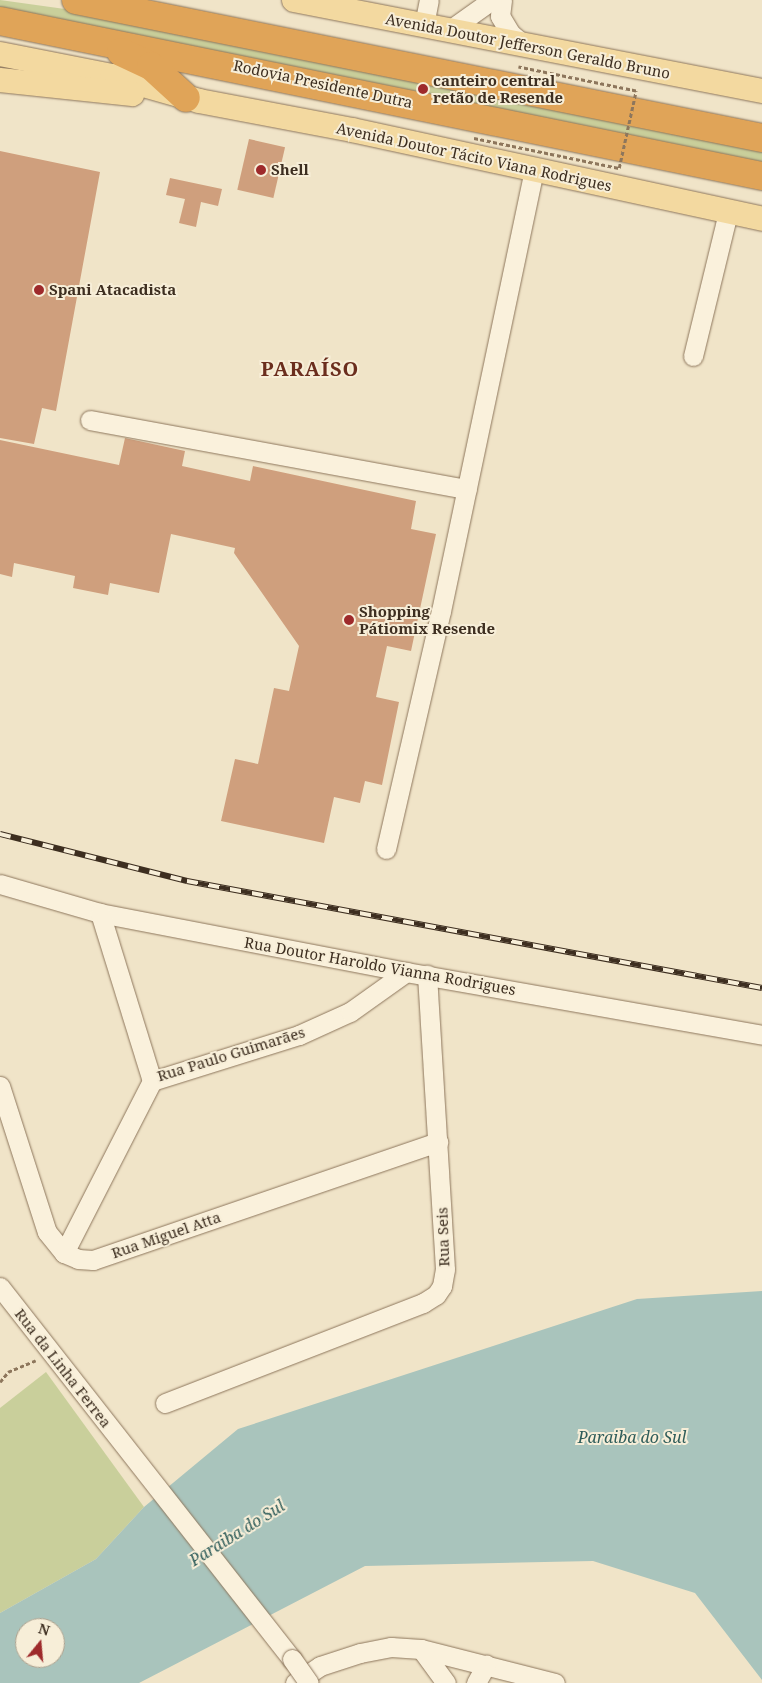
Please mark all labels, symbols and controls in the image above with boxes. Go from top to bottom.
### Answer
street label: Avenida Doutor Jefferson Geraldo Bruno [384,10,672,82]
street label: Rodovia Presidente Dutra [232,56,414,112]
place label: canteiro central retão de Resende [433,71,563,106]
marker: canteiro central retão de Resende [417,83,429,95]
street label: Avenida Doutor Tácito Viana Rodrigues [335,119,613,195]
place label: Shell [271,161,309,179]
marker: Shell [255,164,267,176]
place label: Spani Atacadista [49,281,176,299]
marker: Spani Atacadista [33,284,45,296]
district label: PARAÍSO [260,356,360,380]
place label: Shopping Pátiomix Resende [359,602,495,637]
marker: Shopping Pátiomix Resende [343,614,355,626]
street label: Rua Doutor Haroldo Vianna Rodrigues [243,933,517,999]
street label: Rua Paulo Guimarães [155,1023,307,1085]
street label: Rua Seis [433,1207,453,1267]
street label: Rua Miguel Atta [109,1208,223,1262]
street label: Rua da Linha Ferrea [11,1305,115,1431]
water label: Paraiba do Sul [578,1427,686,1447]
water label: Paraiba do Sul [186,1496,288,1570]
north arrow [15,1618,65,1668]
text: N [36,1618,52,1640]

